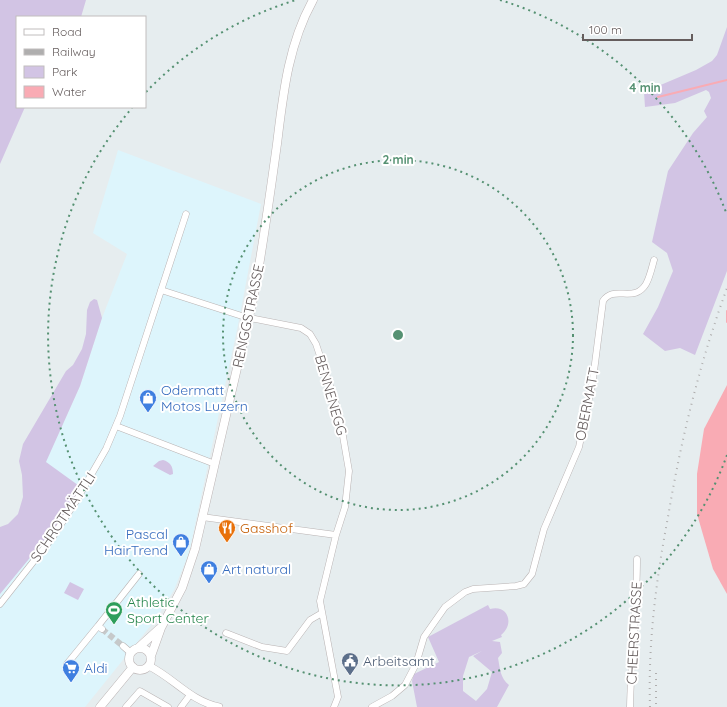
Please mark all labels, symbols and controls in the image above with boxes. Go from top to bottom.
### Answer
legend [16,16,146,108]
scale bar [583,16,692,42]
text: 100 m [589,22,622,37]
text: Road [52,24,82,39]
text: Railway [52,44,96,59]
text: Park [52,64,77,79]
text: 4 min [629,80,661,95]
text: Water [52,84,87,99]
text: 2 min [382,152,414,167]
street label: RENGGSTRASSE [228,263,268,369]
centre of rings [391,328,405,342]
street label: BENNENEGG [311,353,351,437]
street label: OBERMATT [571,366,603,442]
place label: Odermatt Motos Luzern [161,381,248,415]
shop icon: Odermatt Motos Luzern [138,388,158,413]
street label: SCHROTMÄTTLI [26,469,100,565]
restaurant icon: Gasshof [217,518,237,543]
place label: Gasshof [240,519,293,537]
place label: Pascal HairTrend [104,525,168,559]
shop icon: Pascal HairTrend [171,532,191,557]
shop icon: Art natural [199,559,219,584]
place label: Art natural [222,560,291,578]
street label: CHEERSTRASSE [622,581,646,685]
place label: Athletic Sport Center [127,593,209,627]
sports icon: Athletic Sport Center [104,600,124,625]
public building icon: Arbeitsamt [340,651,360,676]
place label: Arbeitsamt [363,652,435,670]
supermarket icon: Aldi [61,658,81,683]
place label: Aldi [84,659,108,677]

